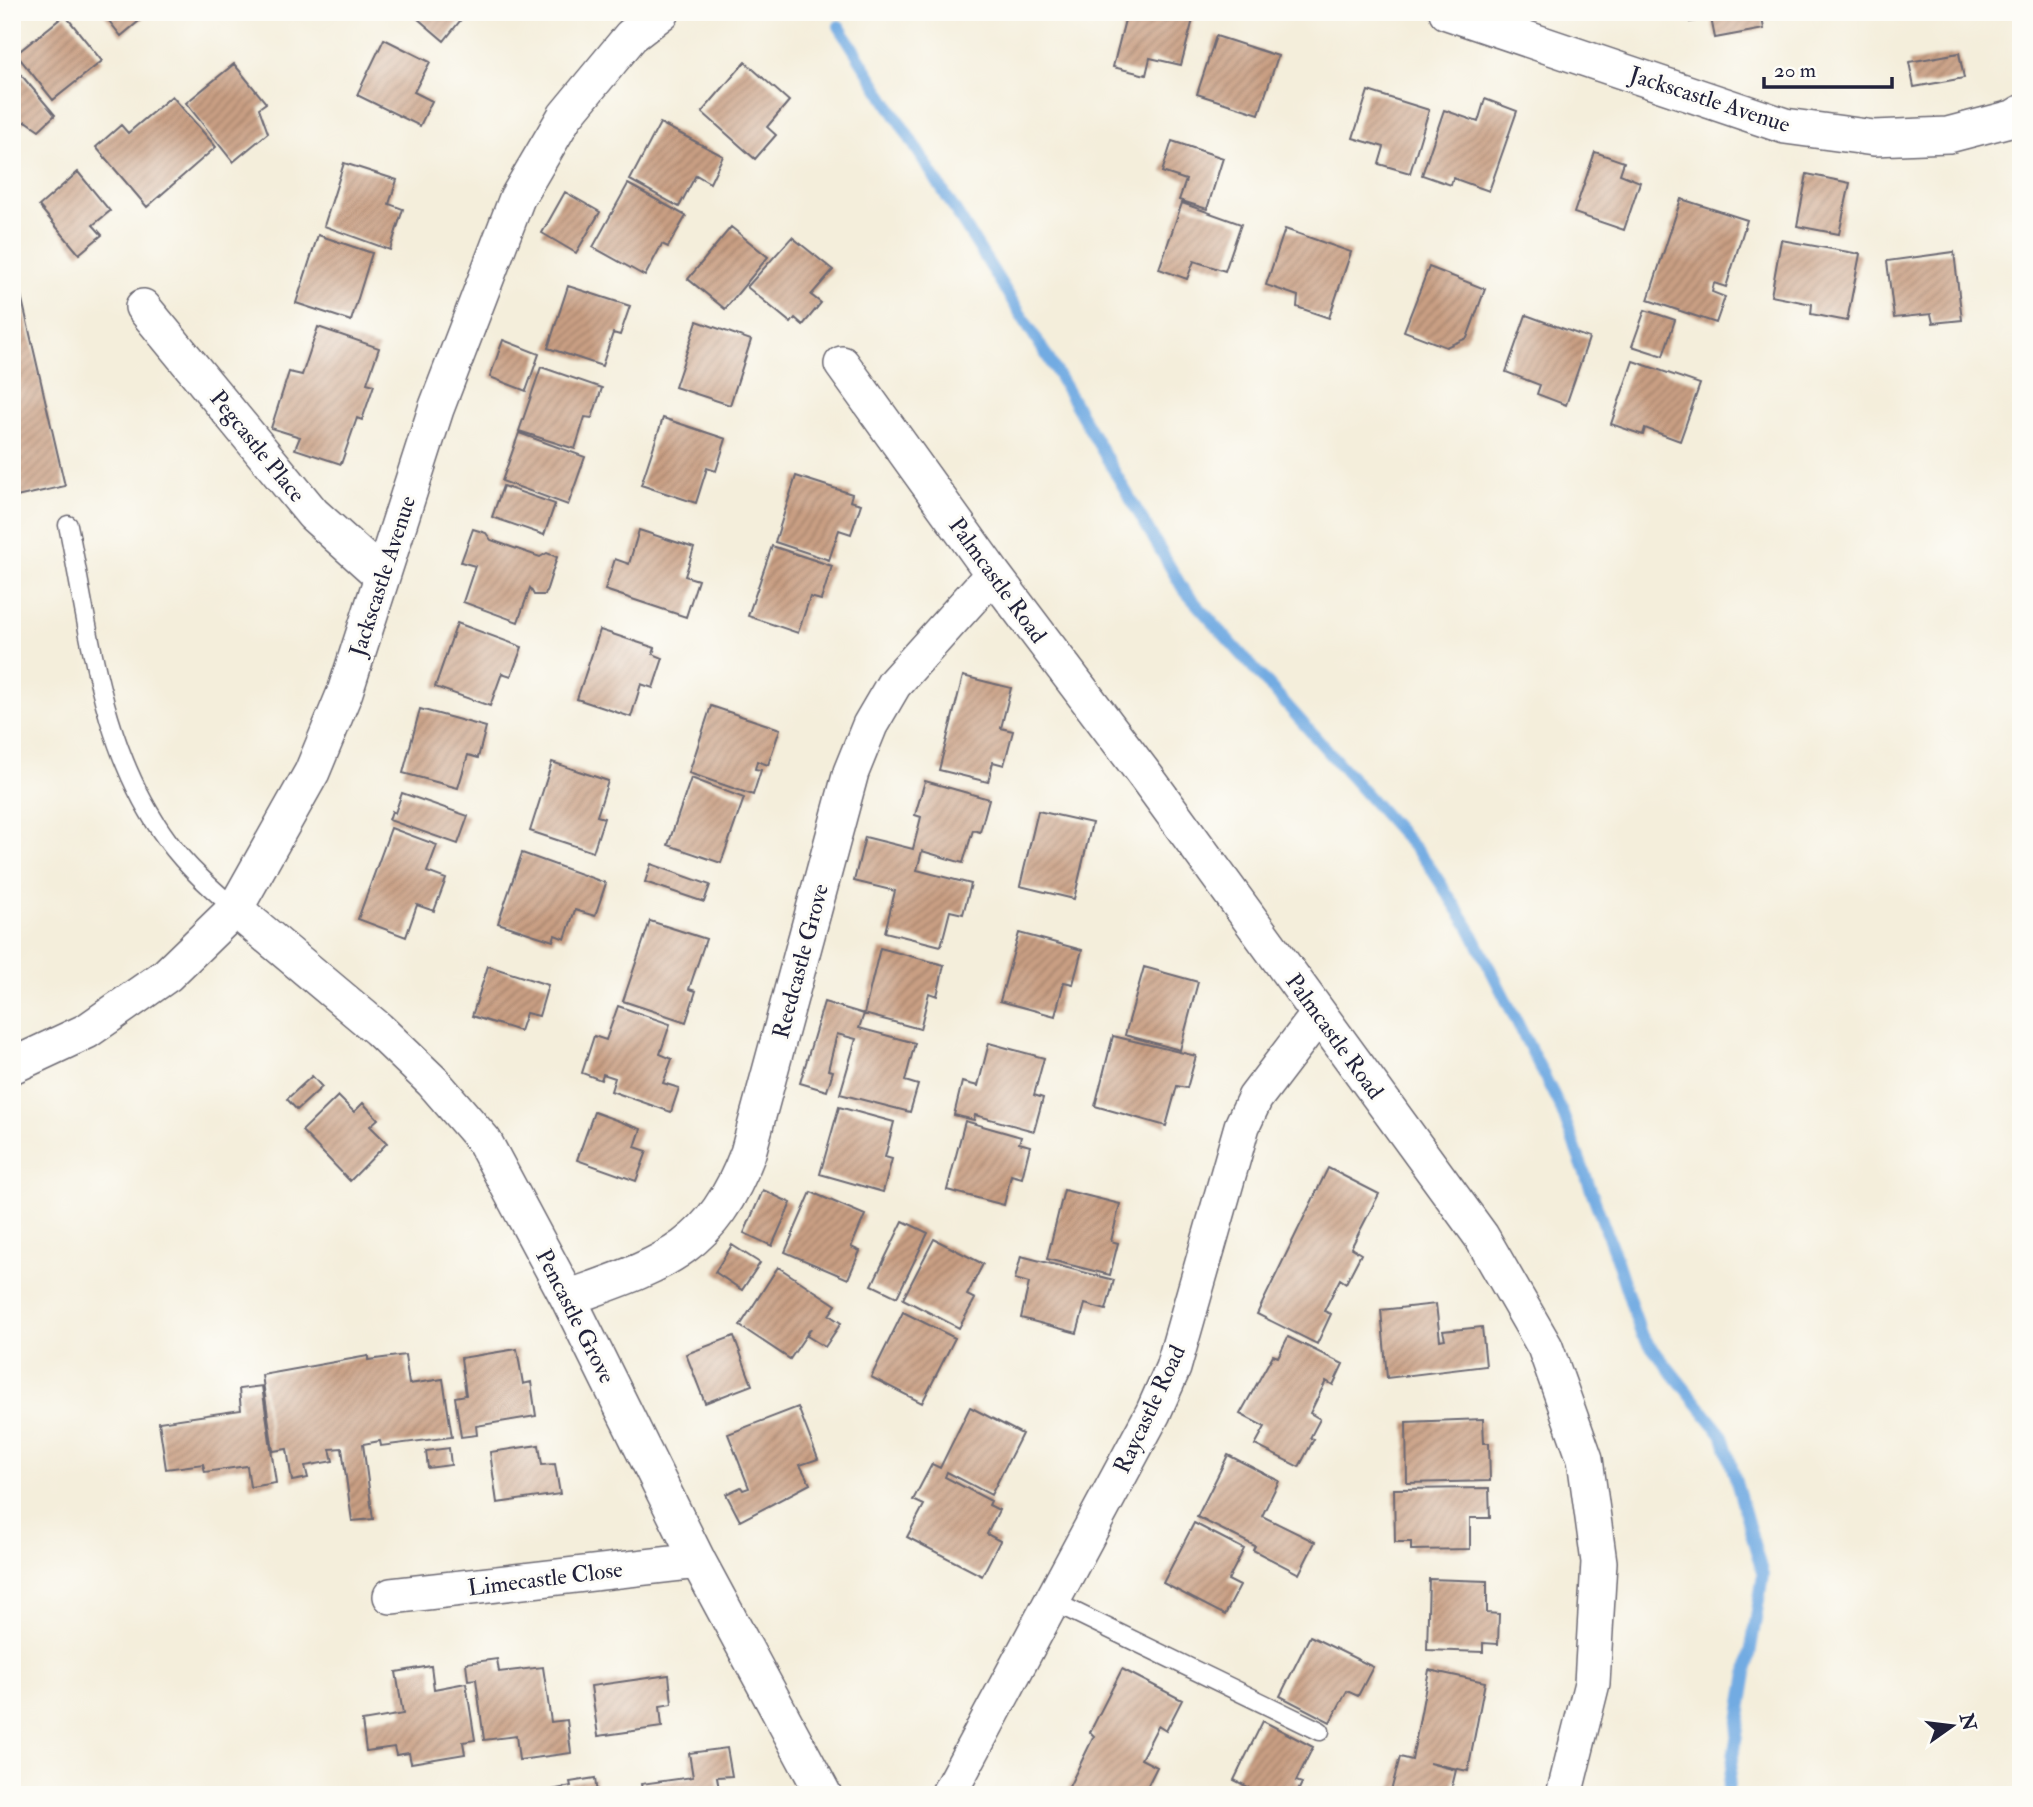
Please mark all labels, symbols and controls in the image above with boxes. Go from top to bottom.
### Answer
scale bar [1764,46,1891,90]
text: 20 m [1774,57,1816,84]
street label: Jackscastle Avenue [1625,60,1794,139]
street label: Pegcastle Place [204,384,312,509]
street label: Jackscastle Avenue [343,492,422,661]
street label: Palmcastle Road [942,512,1053,649]
street label: Reedcastle Grove [766,880,835,1042]
street label: Palmcastle Road [1279,968,1390,1105]
street label: Pencastle Grove [529,1244,622,1388]
street label: Raycastle Road [1107,1341,1192,1478]
street label: Limecastle Close [466,1555,624,1602]
north arrow [1918,1692,1988,1762]
text: N [1954,1710,1981,1734]

